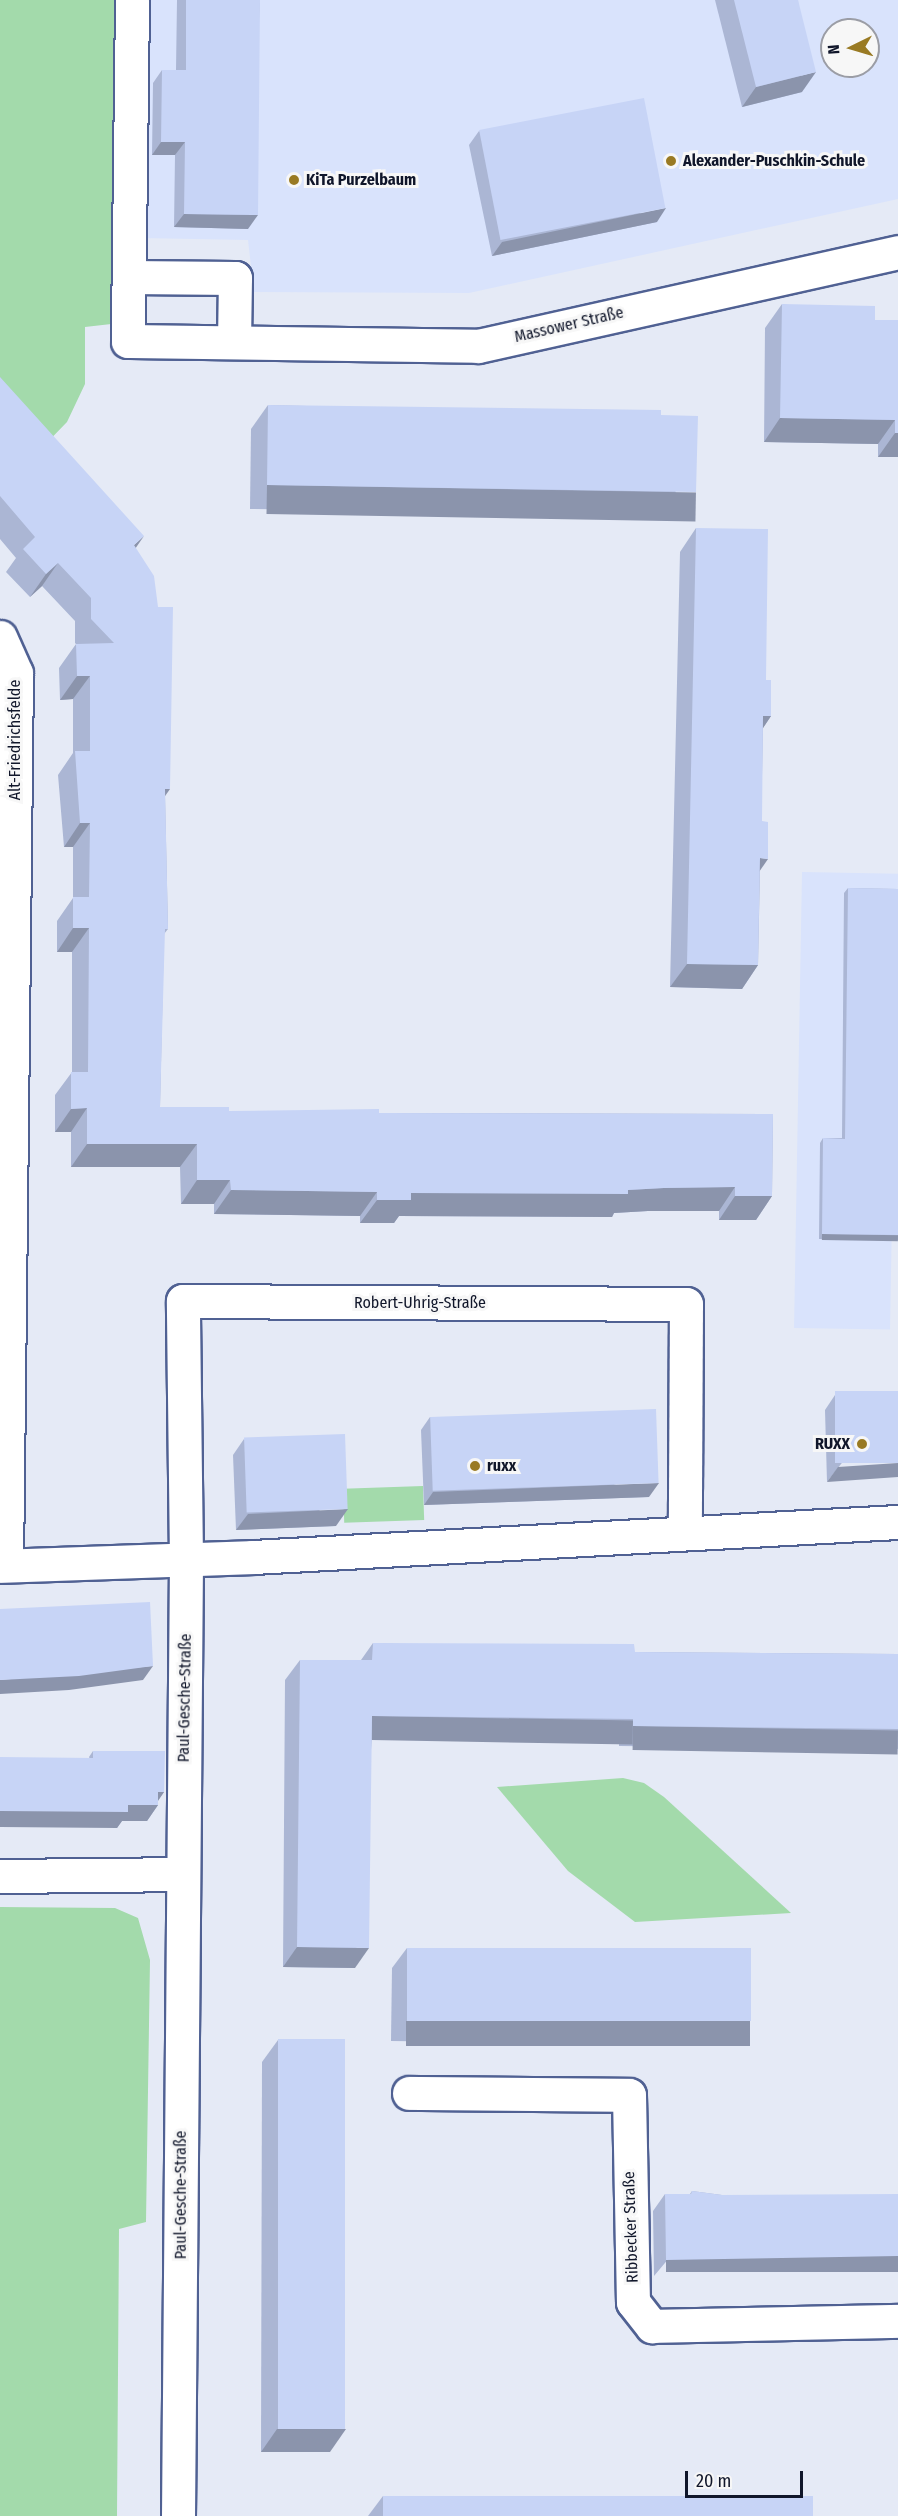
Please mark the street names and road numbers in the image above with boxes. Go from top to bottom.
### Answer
street label: Massower Straße [513,303,625,347]
street label: Alt-Friedrichsfelde [5,680,25,800]
street label: Robert-Uhrig-Straße [354,1293,486,1313]
street label: Paul-Gesche-Straße [174,1634,196,1762]
street label: Paul-Gesche-Straße [171,2131,191,2259]
street label: Ribbecker Straße [619,2171,643,2283]

